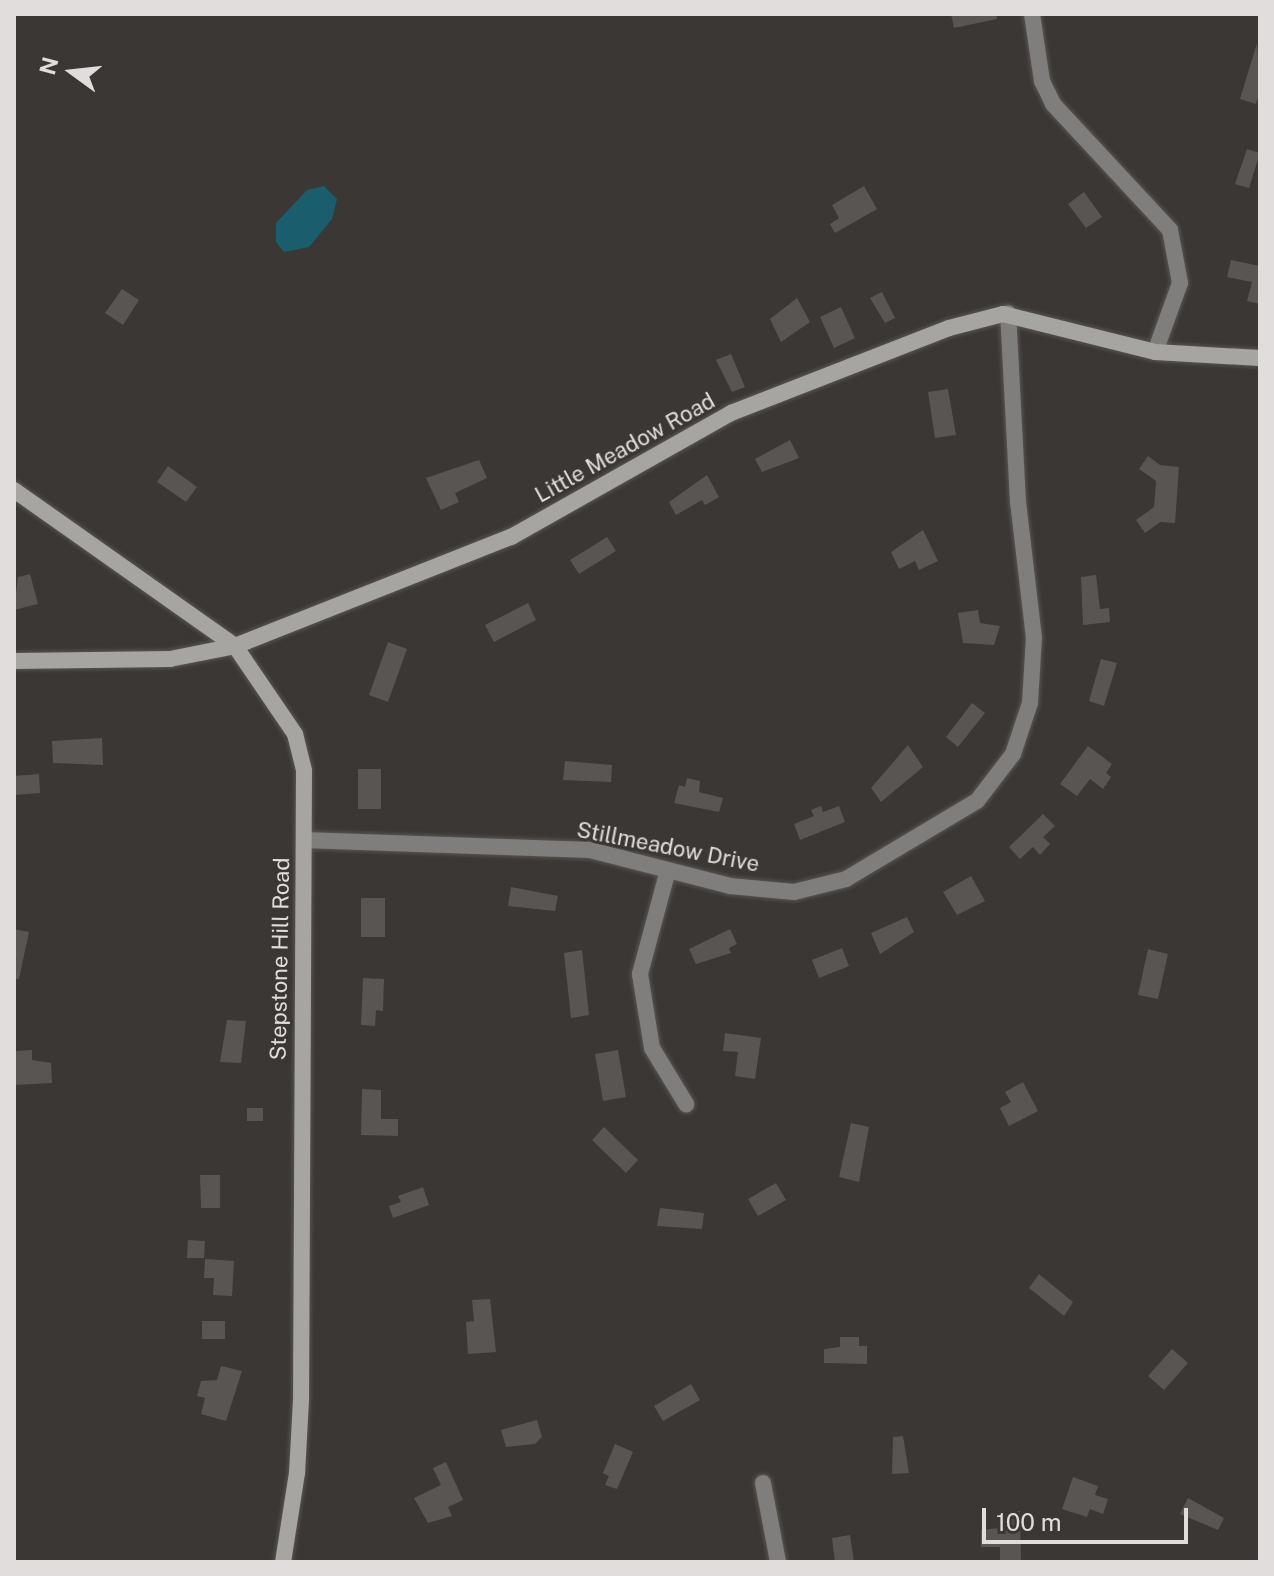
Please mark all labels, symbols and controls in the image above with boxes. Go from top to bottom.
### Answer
north arrow [32,32,112,112]
text: N [34,54,64,77]
street label: Little Meadow Road [530,388,720,508]
street label: Stillmeadow Drive [574,816,762,878]
street label: Stepstone Hill Road [265,857,295,1061]
scale bar [986,1492,1192,1542]
text: 100 m [996,1508,1062,1536]

